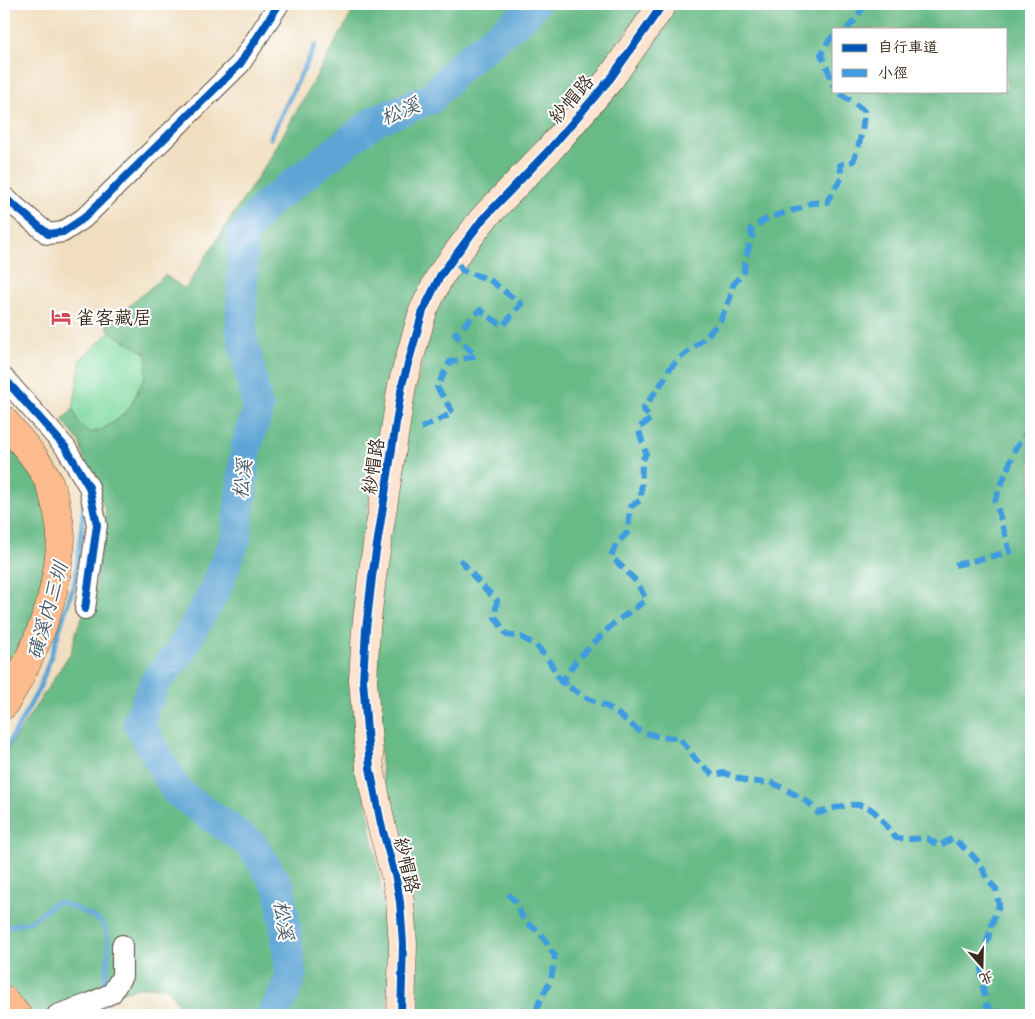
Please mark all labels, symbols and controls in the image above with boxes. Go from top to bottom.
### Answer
legend [832,28,1008,92]
text: 自行車道 [878,38,938,56]
text: 小徑 [878,64,908,82]
street label: 紗帽路 [544,70,598,128]
water label: 松溪 [377,92,424,130]
hotel icon: 雀客藏居 [50,306,72,328]
place label: 雀客藏居 [76,306,152,329]
street label: 紗帽路 [357,436,389,496]
water label: 松溪 [228,457,256,500]
water label: 磺溪內三圳 [22,558,73,662]
street label: 紗帽路 [389,835,425,895]
water label: 松溪 [269,899,299,942]
north arrow [958,942,1008,992]
text: 北 [977,967,996,988]

